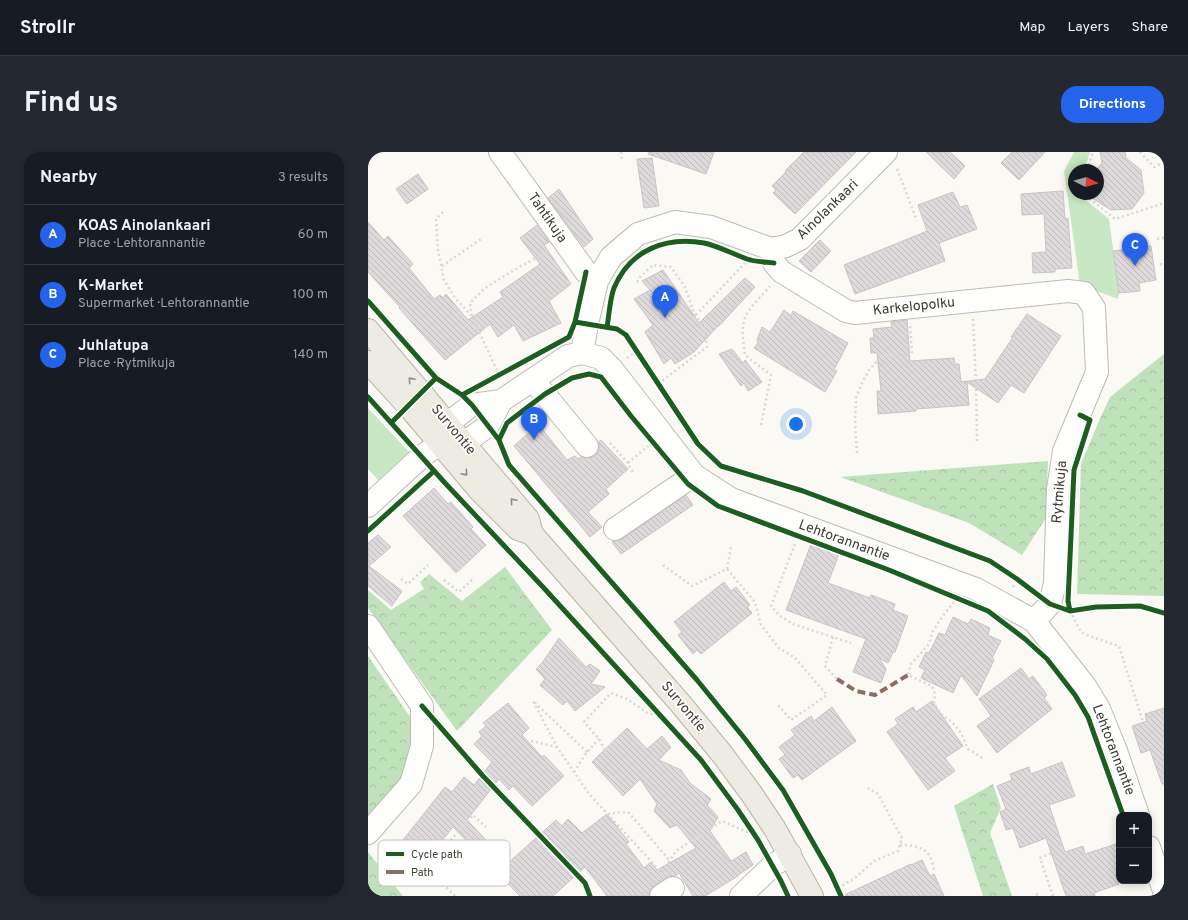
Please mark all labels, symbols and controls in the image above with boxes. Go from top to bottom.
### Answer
text: Strollr [20,16,75,40]
text: Map [1019,19,1045,36]
text: Layers [1067,19,1109,36]
text: Share [1131,19,1168,36]
text: Find us [24,86,118,122]
button: Directions [1061,86,1164,123]
north arrow [1068,164,1104,200]
text: Nearby [40,167,97,189]
text: 3 results [278,170,328,186]
street label: Ainolankaari [794,176,862,244]
street label: Tahtikuja [524,190,570,246]
text: KOAS Ainolankaari [78,217,211,236]
text: A [48,227,58,243]
text: 60 m [298,227,328,243]
pin: C [1122,233,1148,266]
text: Place · Lehtorannantie [78,236,205,252]
text: K-Market [78,277,143,296]
pin: A [652,285,678,318]
text: B [49,287,57,303]
text: 100 m [292,287,328,303]
street label: Karkelopolku [872,294,956,320]
text: Supermarket · Lehtorannantie [78,296,249,312]
text: Juhlatupa [78,337,149,356]
text: C [49,347,57,363]
text: 140 m [293,347,328,363]
text: Place · Rytmikuja [78,356,175,372]
one-way arrow [409,378,416,385]
street label: Survontie [427,401,479,459]
pin: B [521,407,547,440]
your location [786,414,806,434]
street label: Rytmikuja [1049,460,1071,524]
one-way arrow [460,469,467,476]
one-way arrow [511,498,518,506]
street label: Lehtorannantie [796,517,892,565]
street label: Survontie [657,678,709,736]
street label: Lehtorannantie [1088,702,1138,798]
map controls [1116,812,1152,884]
button: + [1116,812,1152,848]
legend [378,840,510,886]
text: Cycle path [411,848,463,862]
button: − [1116,848,1152,884]
text: Path [411,866,433,880]

